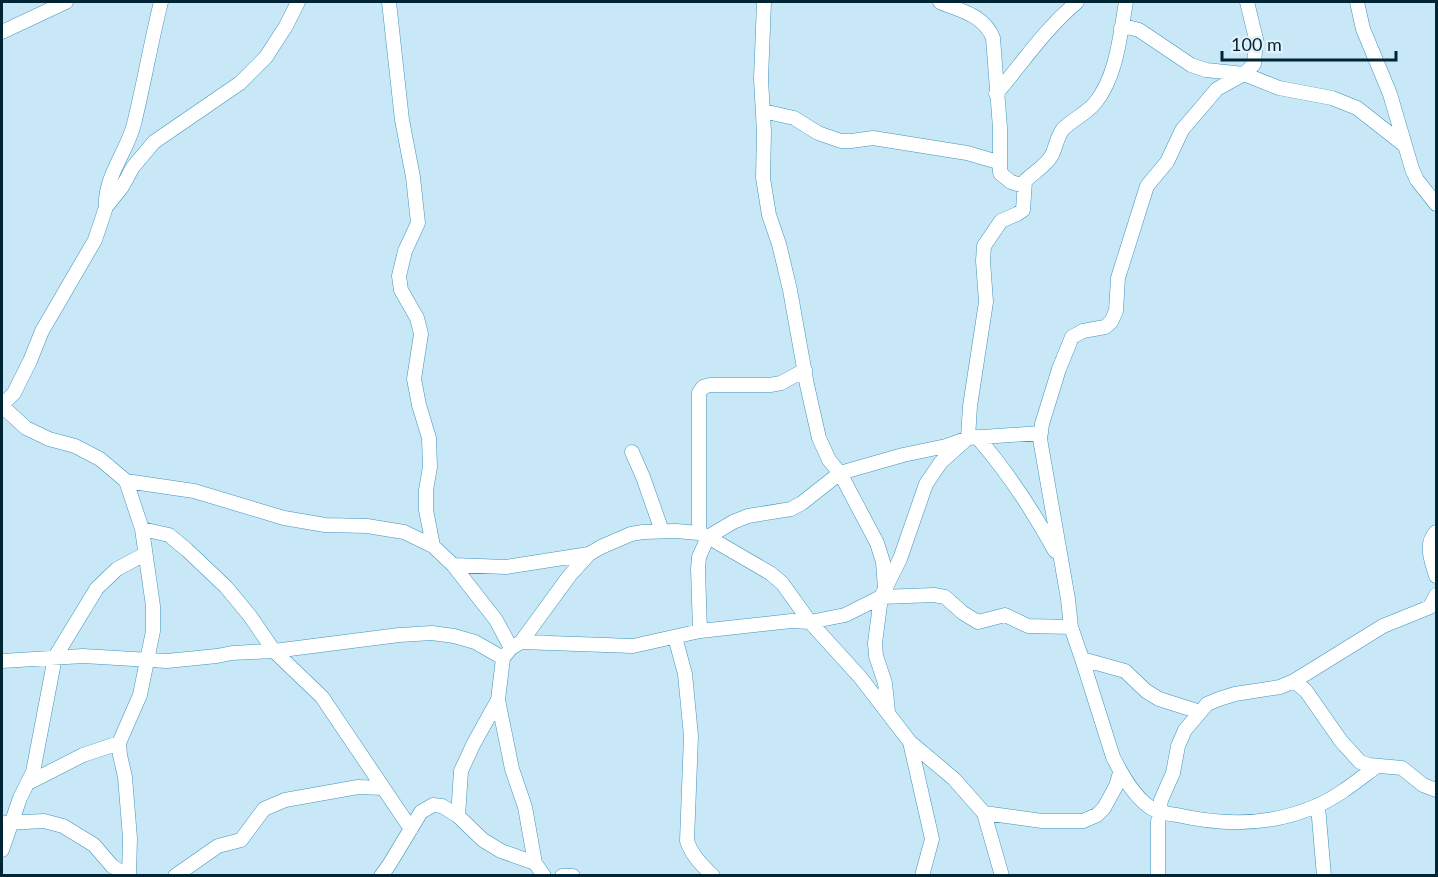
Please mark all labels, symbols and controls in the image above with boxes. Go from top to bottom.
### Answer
scale bar [1222,24,1396,62]
text: 100 m [1231,33,1282,55]

